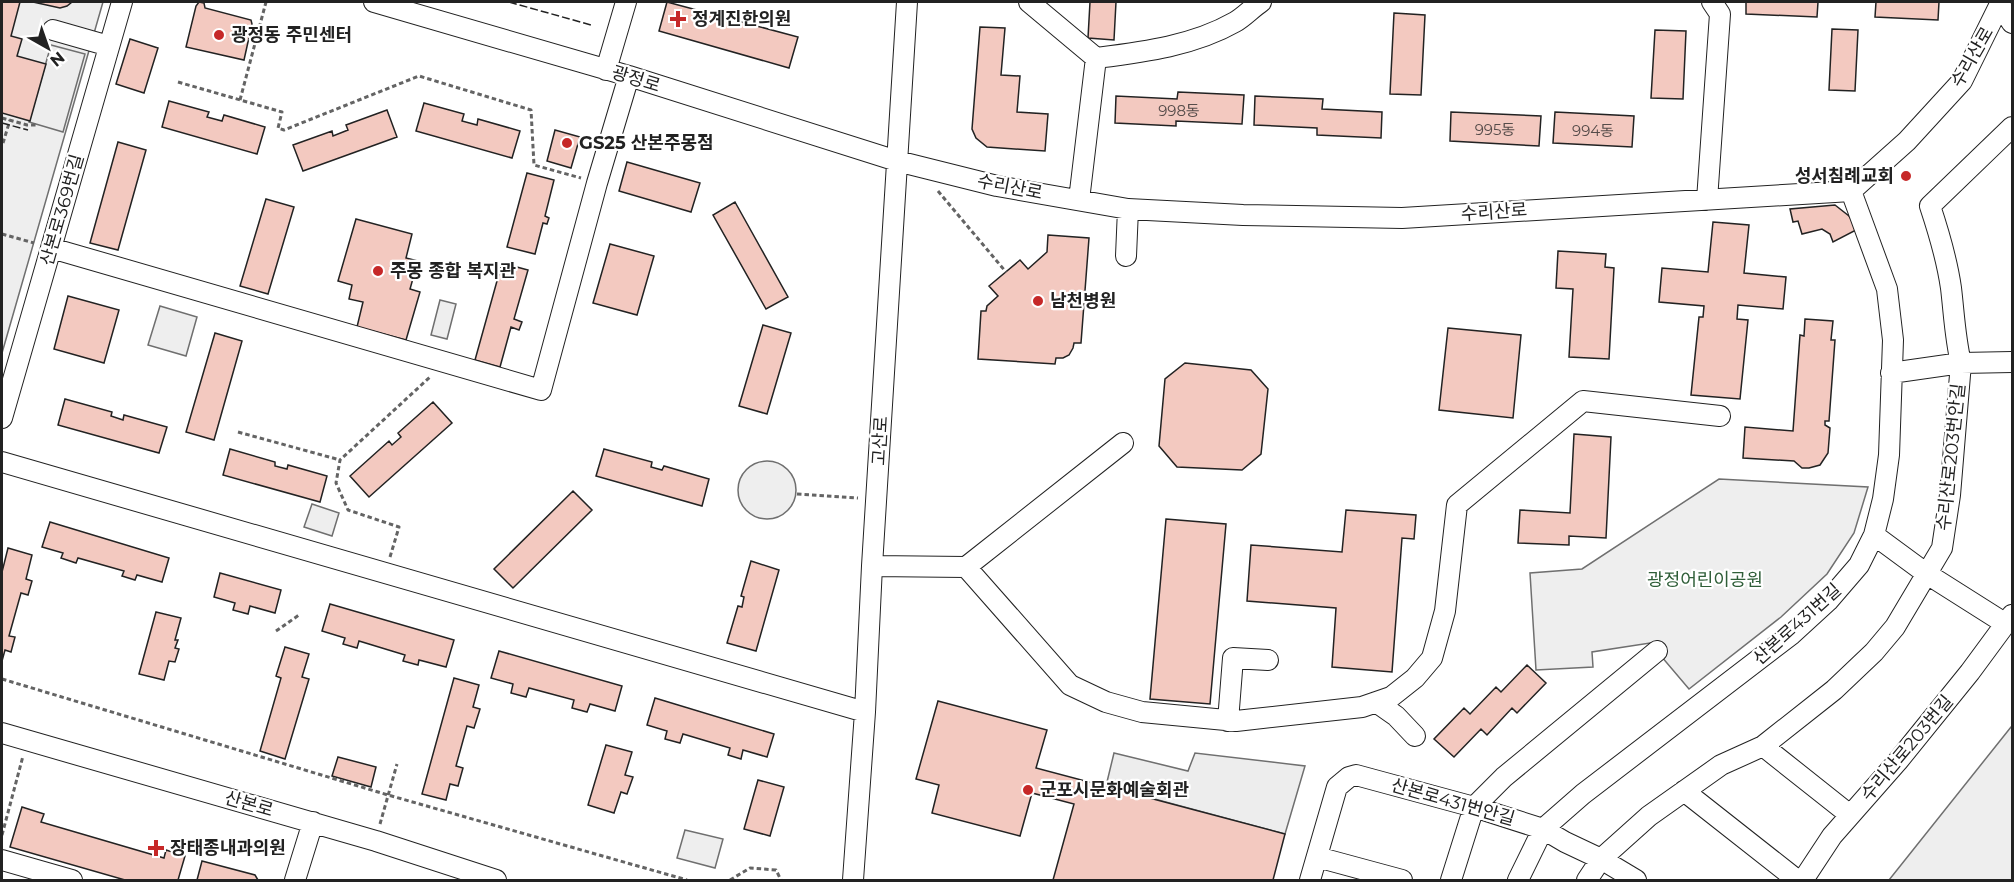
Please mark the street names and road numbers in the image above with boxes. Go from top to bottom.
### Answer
street label: 수리산로 [1946,23,1998,91]
street label: 광정로 [609,61,663,97]
street label: 산본로369번길 [36,152,88,268]
street label: 수리산로 [975,170,1045,204]
street label: 수리산로 [1460,199,1528,225]
street label: 수리산로203번안길 [1932,382,1970,532]
street label: 고산로 [868,416,892,466]
street label: 산본로431번길 [1748,579,1846,669]
street label: 수리산로203번길 [1856,691,1958,805]
street label: 산본로431번안길 [1389,774,1517,830]
street label: 산본로 [222,787,276,821]

